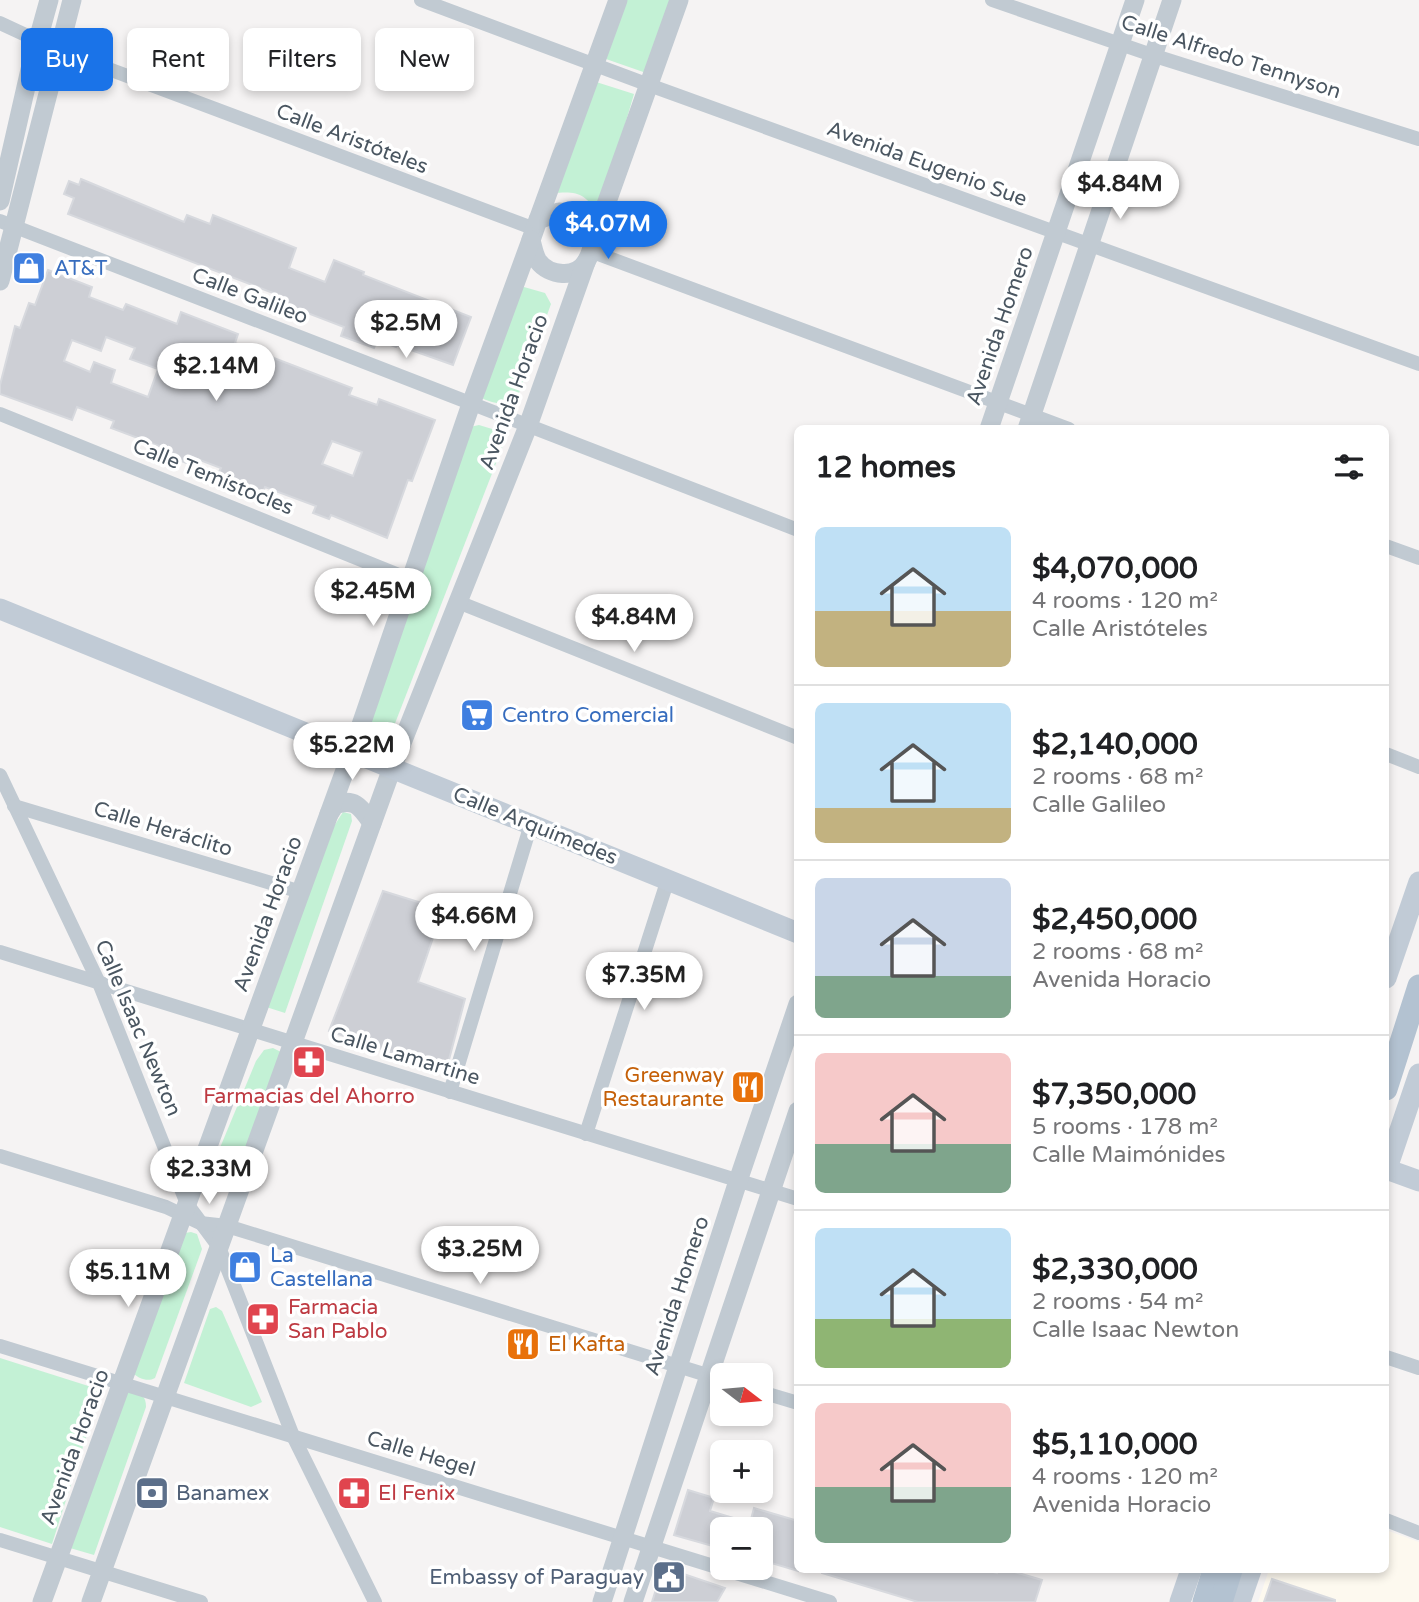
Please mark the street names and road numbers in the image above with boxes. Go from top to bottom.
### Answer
street label: Calle Alfredo Tennyson [1118,10,1344,104]
street label: Calle Aristóteles [273,99,431,179]
street label: Avenida Eugenio Sue [824,116,1031,212]
street label: Avenida Homero [961,243,1039,409]
street label: Calle Galileo [188,262,312,330]
street label: Avenida Horacio [474,311,554,473]
street label: Calle Temístocles [129,433,297,521]
street label: Calle Arquímedes [449,782,621,870]
street label: Calle Heráclito [91,796,235,862]
street label: Avenida Horacio [228,833,308,995]
street label: Calle Isaac Newton [90,936,186,1120]
street label: Calle Lamartine [327,1021,483,1091]
street label: Avenida Homero [639,1213,715,1379]
street label: Avenida Horacio [35,1366,115,1528]
street label: Calle Hegel [364,1426,478,1482]

